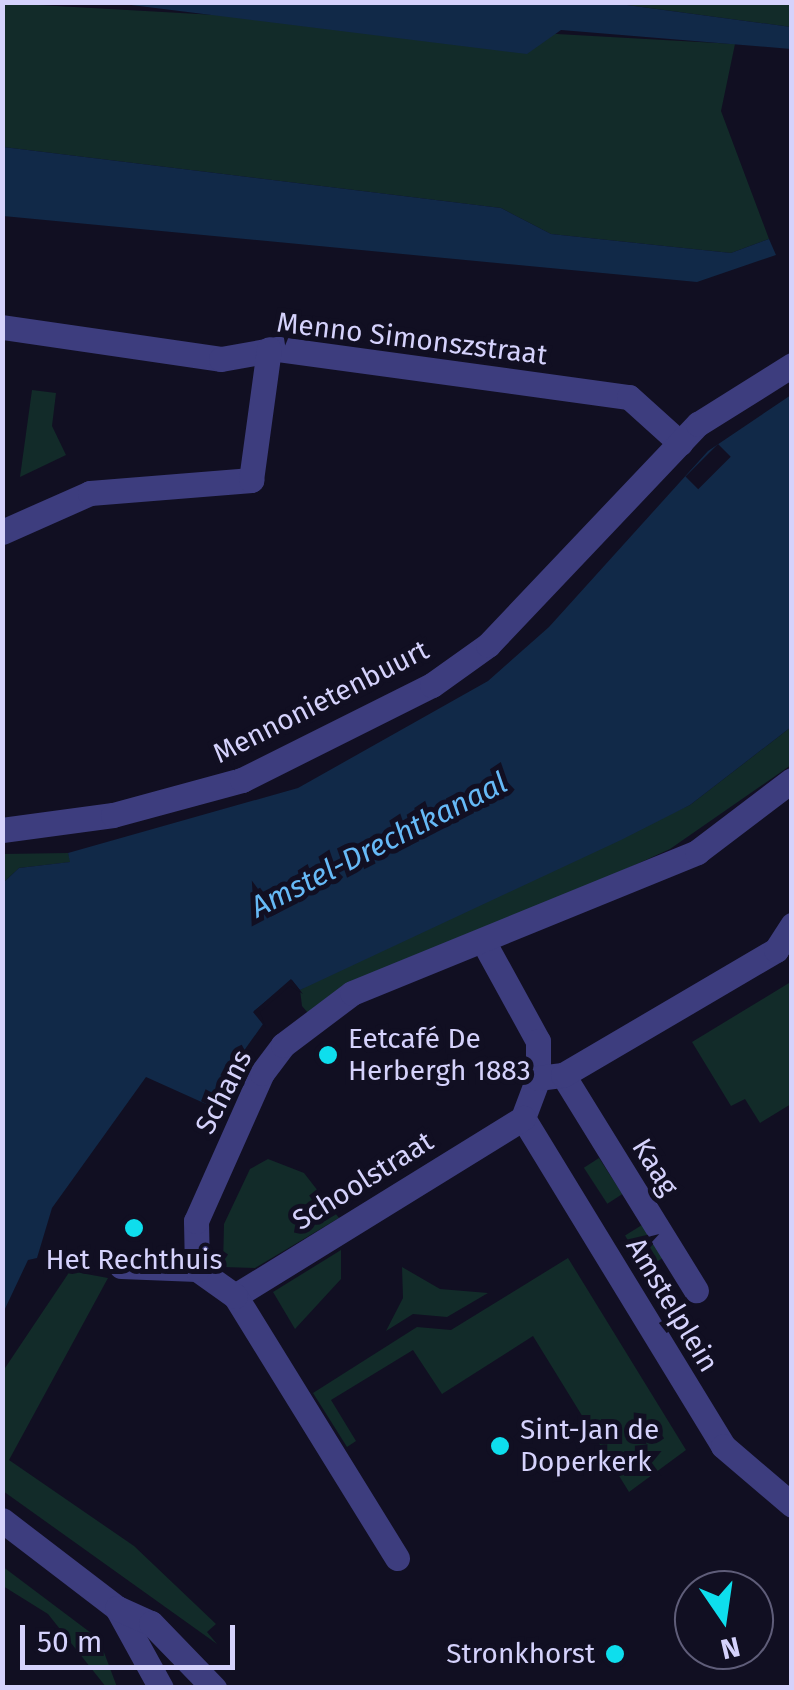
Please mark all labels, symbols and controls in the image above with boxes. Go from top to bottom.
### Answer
street label: Menno Simonszstraat [275,306,549,372]
street label: Mennonietenbuurt [208,633,434,771]
water label: Amstel-Drechtkanaal [245,765,513,925]
place label: Eetcafé De Herbergh 1883 [348,1022,531,1088]
street label: Schans [189,1044,259,1140]
marker: Eetcafé De Herbergh 1883 [317,1044,339,1066]
street label: Schoolstraat [287,1125,439,1237]
street label: Kaag [625,1132,685,1202]
marker: Het Rechthuis [123,1217,145,1239]
street label: Amstelplein [619,1232,725,1378]
place label: Het Rechthuis [45,1243,223,1277]
place label: Sint-Jan de Doperkerk [520,1413,659,1479]
marker: Sint-Jan de Doperkerk [489,1435,511,1457]
north arrow [674,1570,774,1670]
scale bar [25,1605,240,1667]
text: 50 m [37,1624,102,1660]
text: N [718,1630,743,1666]
place label: Stronkhorst [446,1637,595,1671]
marker: Stronkhorst [604,1643,626,1665]

